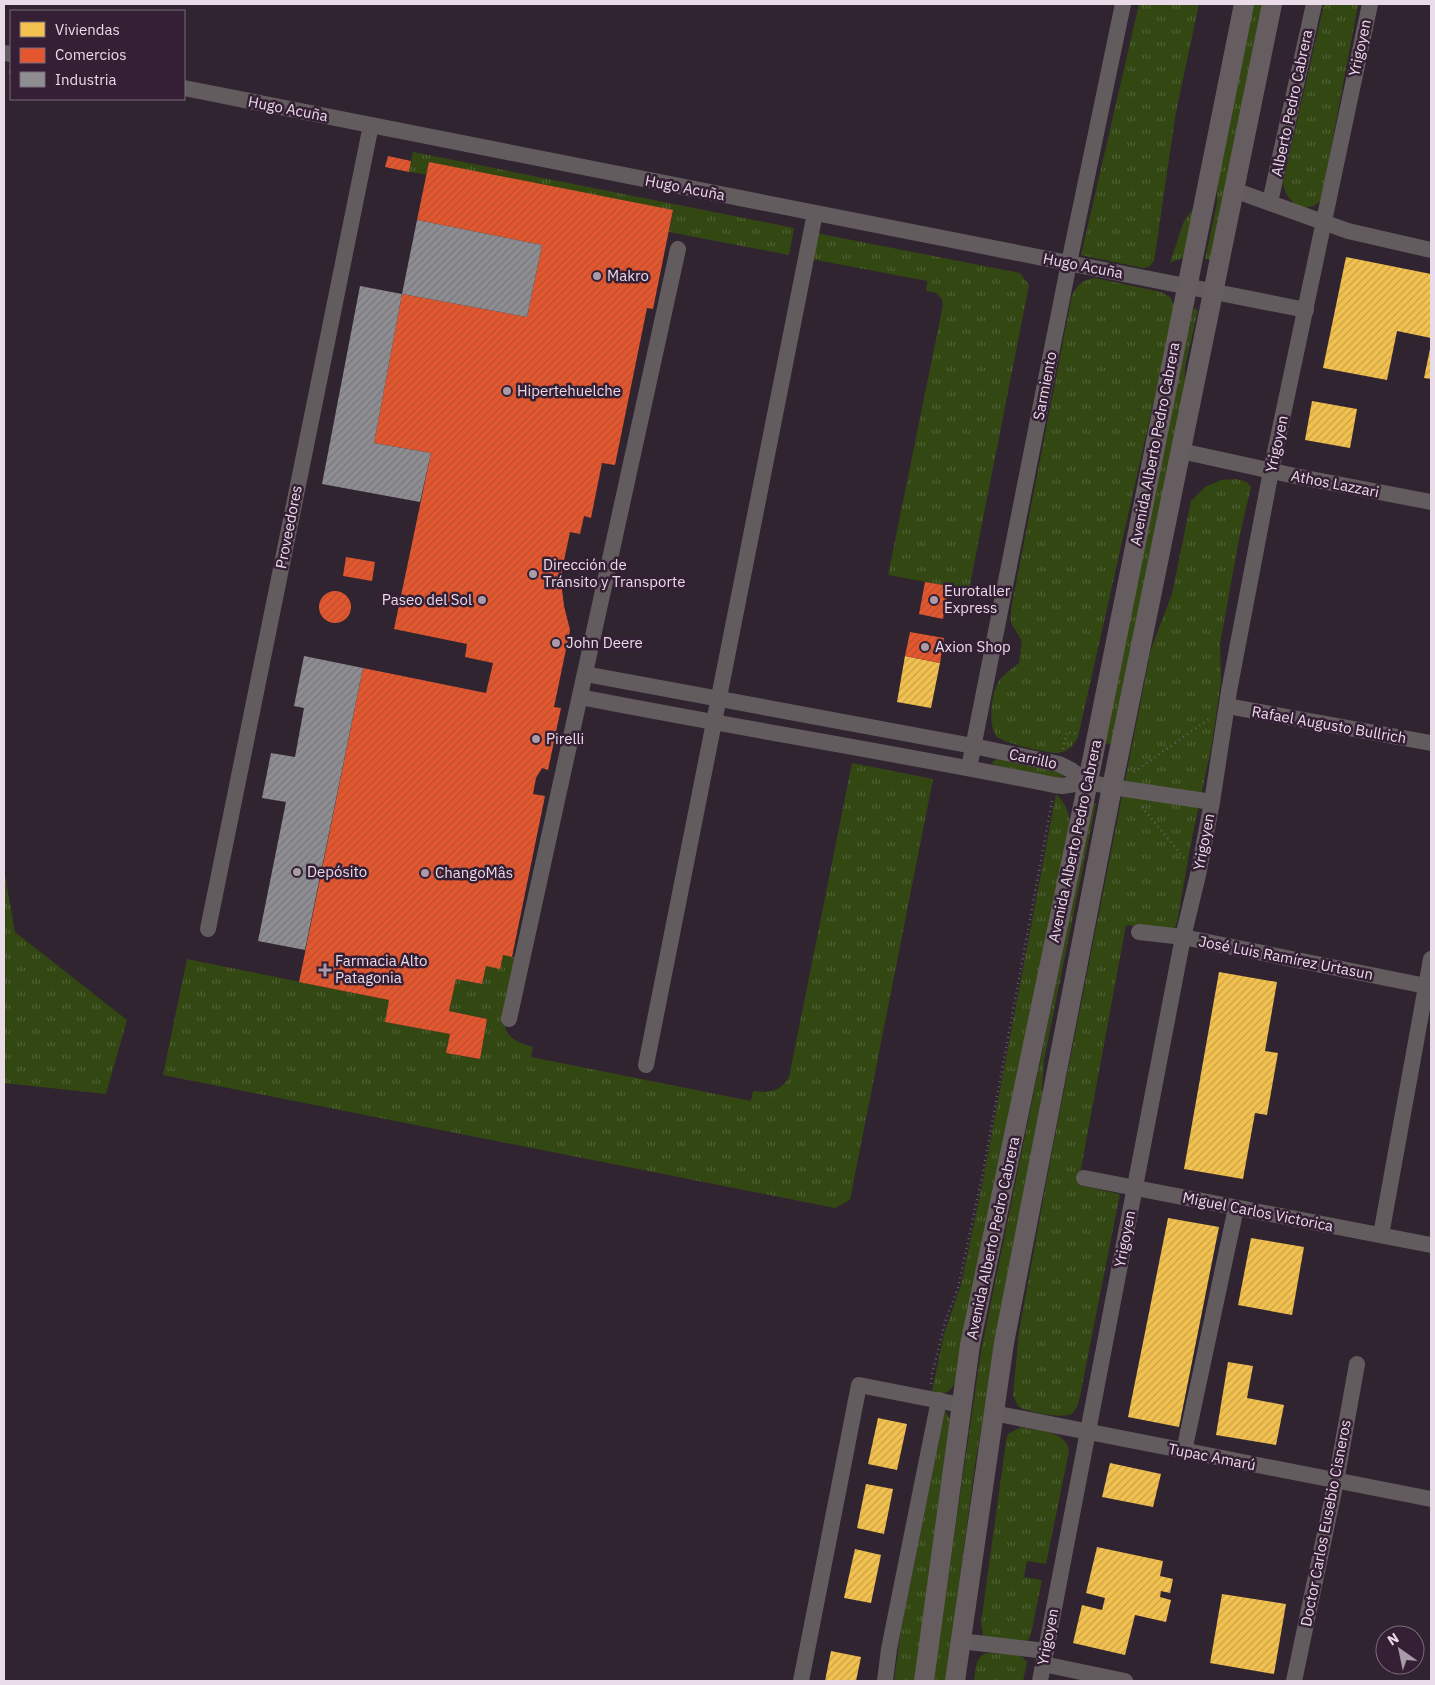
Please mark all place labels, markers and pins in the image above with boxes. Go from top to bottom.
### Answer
place label: Makro [607,266,649,285]
marker: Makro [591,270,603,282]
place label: Hipertehuelche [517,381,621,400]
marker: Hipertehuelche [501,385,513,397]
place label: Dirección de Tránsito y Transporte [543,555,685,591]
marker: Dirección de Tránsito y Transporte [527,568,539,580]
place label: Eurotaller Express [944,581,1011,617]
place label: Paseo del Sol [382,590,472,609]
marker: Paseo del Sol [476,594,488,606]
marker: Eurotaller Express [928,594,940,606]
place label: John Deere [566,633,643,652]
marker: John Deere [550,637,562,649]
place label: Axion Shop [935,637,1011,656]
marker: Axion Shop [919,641,931,653]
place label: Pirelli [546,729,584,748]
marker: Pirelli [530,733,542,745]
place label: Depósito [307,862,367,881]
place label: ChangoMâs [435,863,513,882]
marker: Depósito [291,866,303,878]
marker: ChangoMâs [419,867,431,879]
place label: Farmacia Alto Patagonia [335,951,427,987]
marker: Farmacia Alto Patagonia [319,964,331,976]

